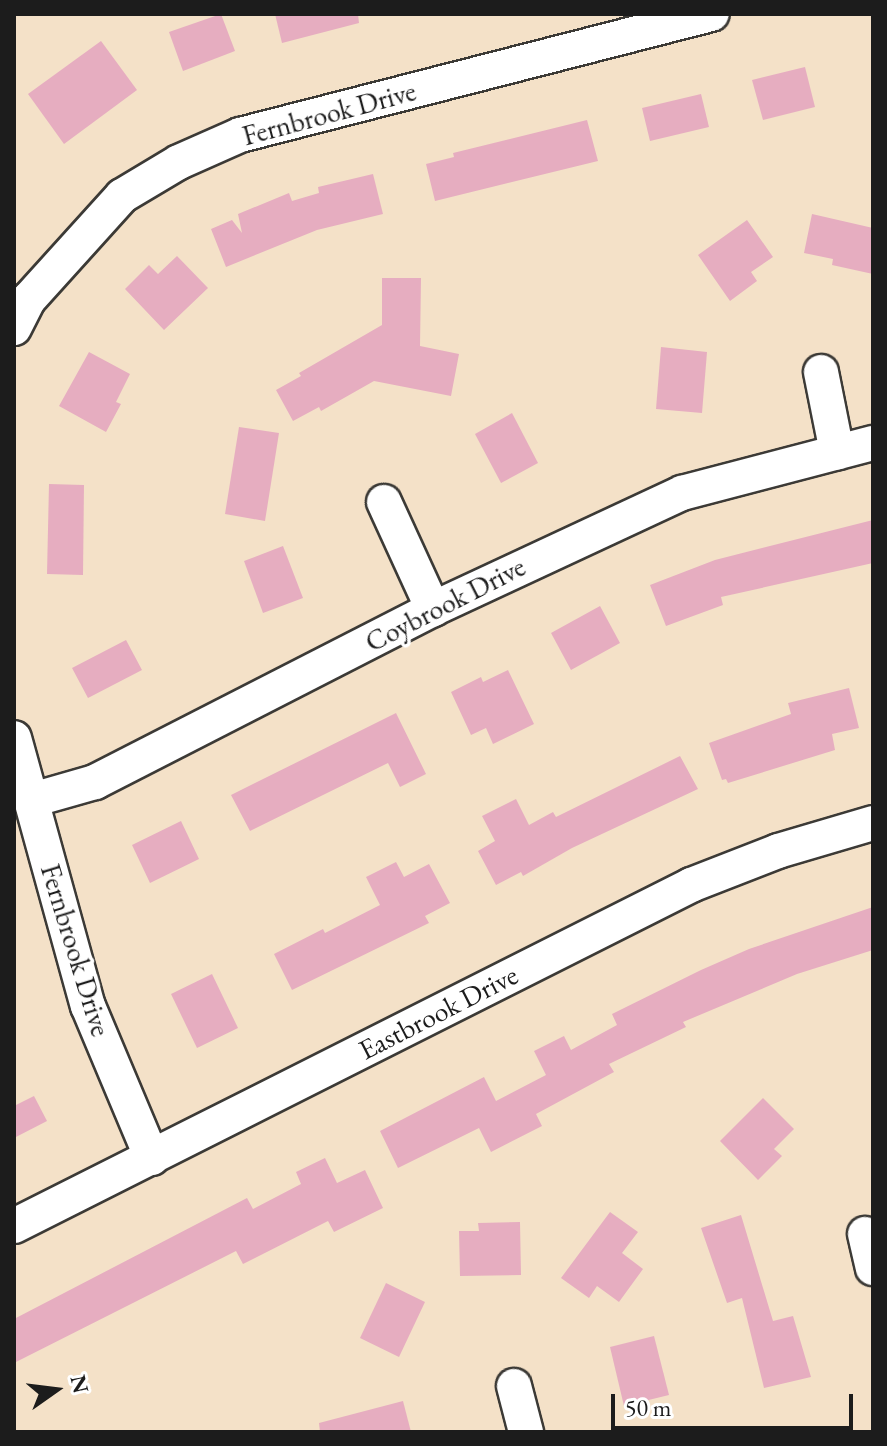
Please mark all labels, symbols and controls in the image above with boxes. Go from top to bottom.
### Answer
street label: Fernbrook Drive [239,74,419,152]
street label: Coybrook Drive [359,549,531,659]
street label: Fernbrook Drive [34,860,118,1040]
street label: Eastbrook Drive [353,958,523,1066]
north arrow [16,1350,96,1430]
text: N [64,1372,96,1396]
scale bar [615,1378,857,1428]
text: 50 m [625,1392,672,1423]

